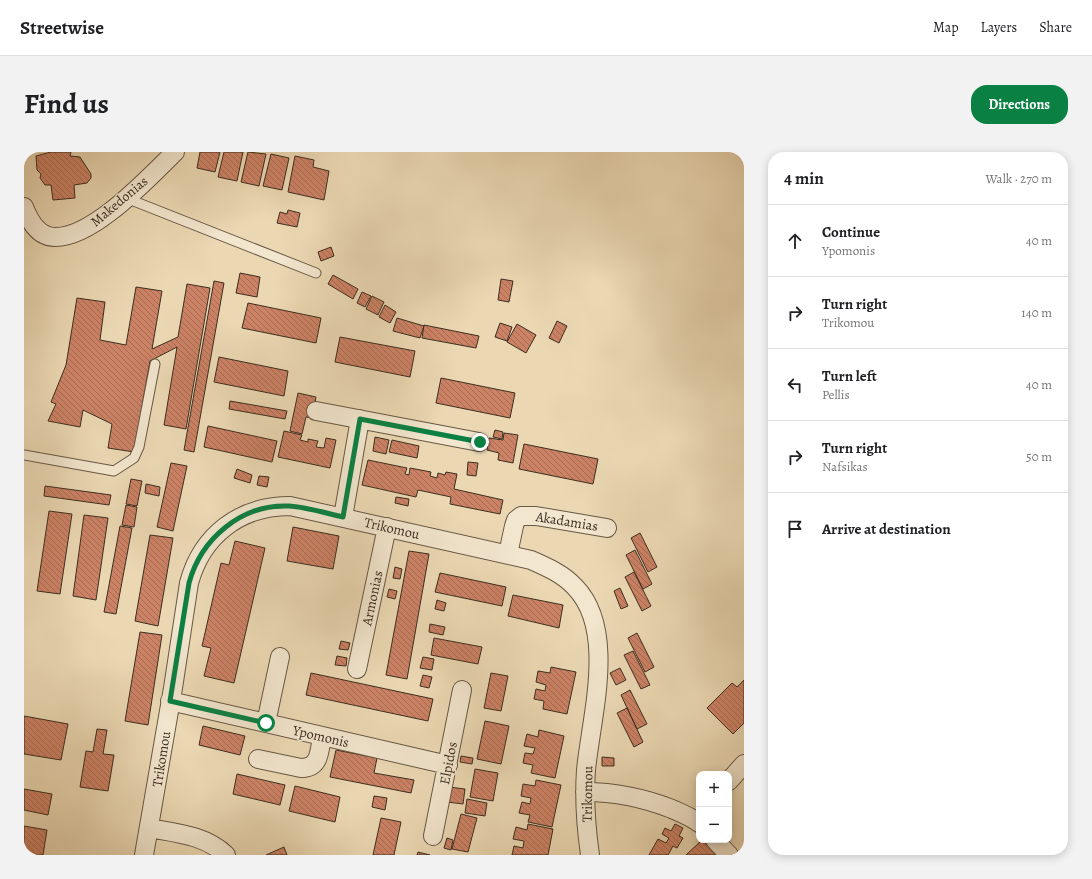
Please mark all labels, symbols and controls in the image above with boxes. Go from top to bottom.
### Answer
text: Streetwise [20,15,104,41]
text: Map [933,18,959,37]
text: Layers [981,18,1017,37]
text: Share [1039,18,1072,37]
text: Find us [24,85,109,123]
button: Directions [971,85,1068,124]
text: 4 min [784,167,824,190]
text: Walk · 270 m [986,170,1052,187]
street label: Makedonias [87,172,152,231]
text: Continue [822,222,880,242]
icon: ahead [784,230,806,252]
text: 40 m [1026,232,1052,249]
text: Ypomonis [822,242,875,259]
text: Turn right [822,294,887,314]
icon: right [784,302,806,324]
text: 140 m [1021,304,1052,321]
text: Trikomou [822,314,874,331]
text: Turn left [822,366,877,386]
icon: left [784,374,806,396]
text: 40 m [1026,376,1052,393]
text: Pellis [822,386,850,403]
route end [471,433,489,451]
text: Turn right [822,438,887,458]
icon: right [784,446,806,468]
text: 50 m [1026,448,1052,465]
text: Nafsikas [822,458,868,475]
street label: Akadamias [533,507,599,536]
street label: Trikomou [362,513,422,544]
icon: arrive [784,518,806,540]
text: Arrive at destination [822,519,951,539]
street label: Armonias [357,569,388,628]
route start [257,714,275,732]
street label: Ypomonis [290,721,351,752]
street label: Trikomou [148,729,175,788]
street label: Elpidos [435,740,462,786]
street label: Trikomou [578,765,597,822]
map controls [696,771,732,843]
button: + [696,771,732,807]
button: − [696,807,732,843]

